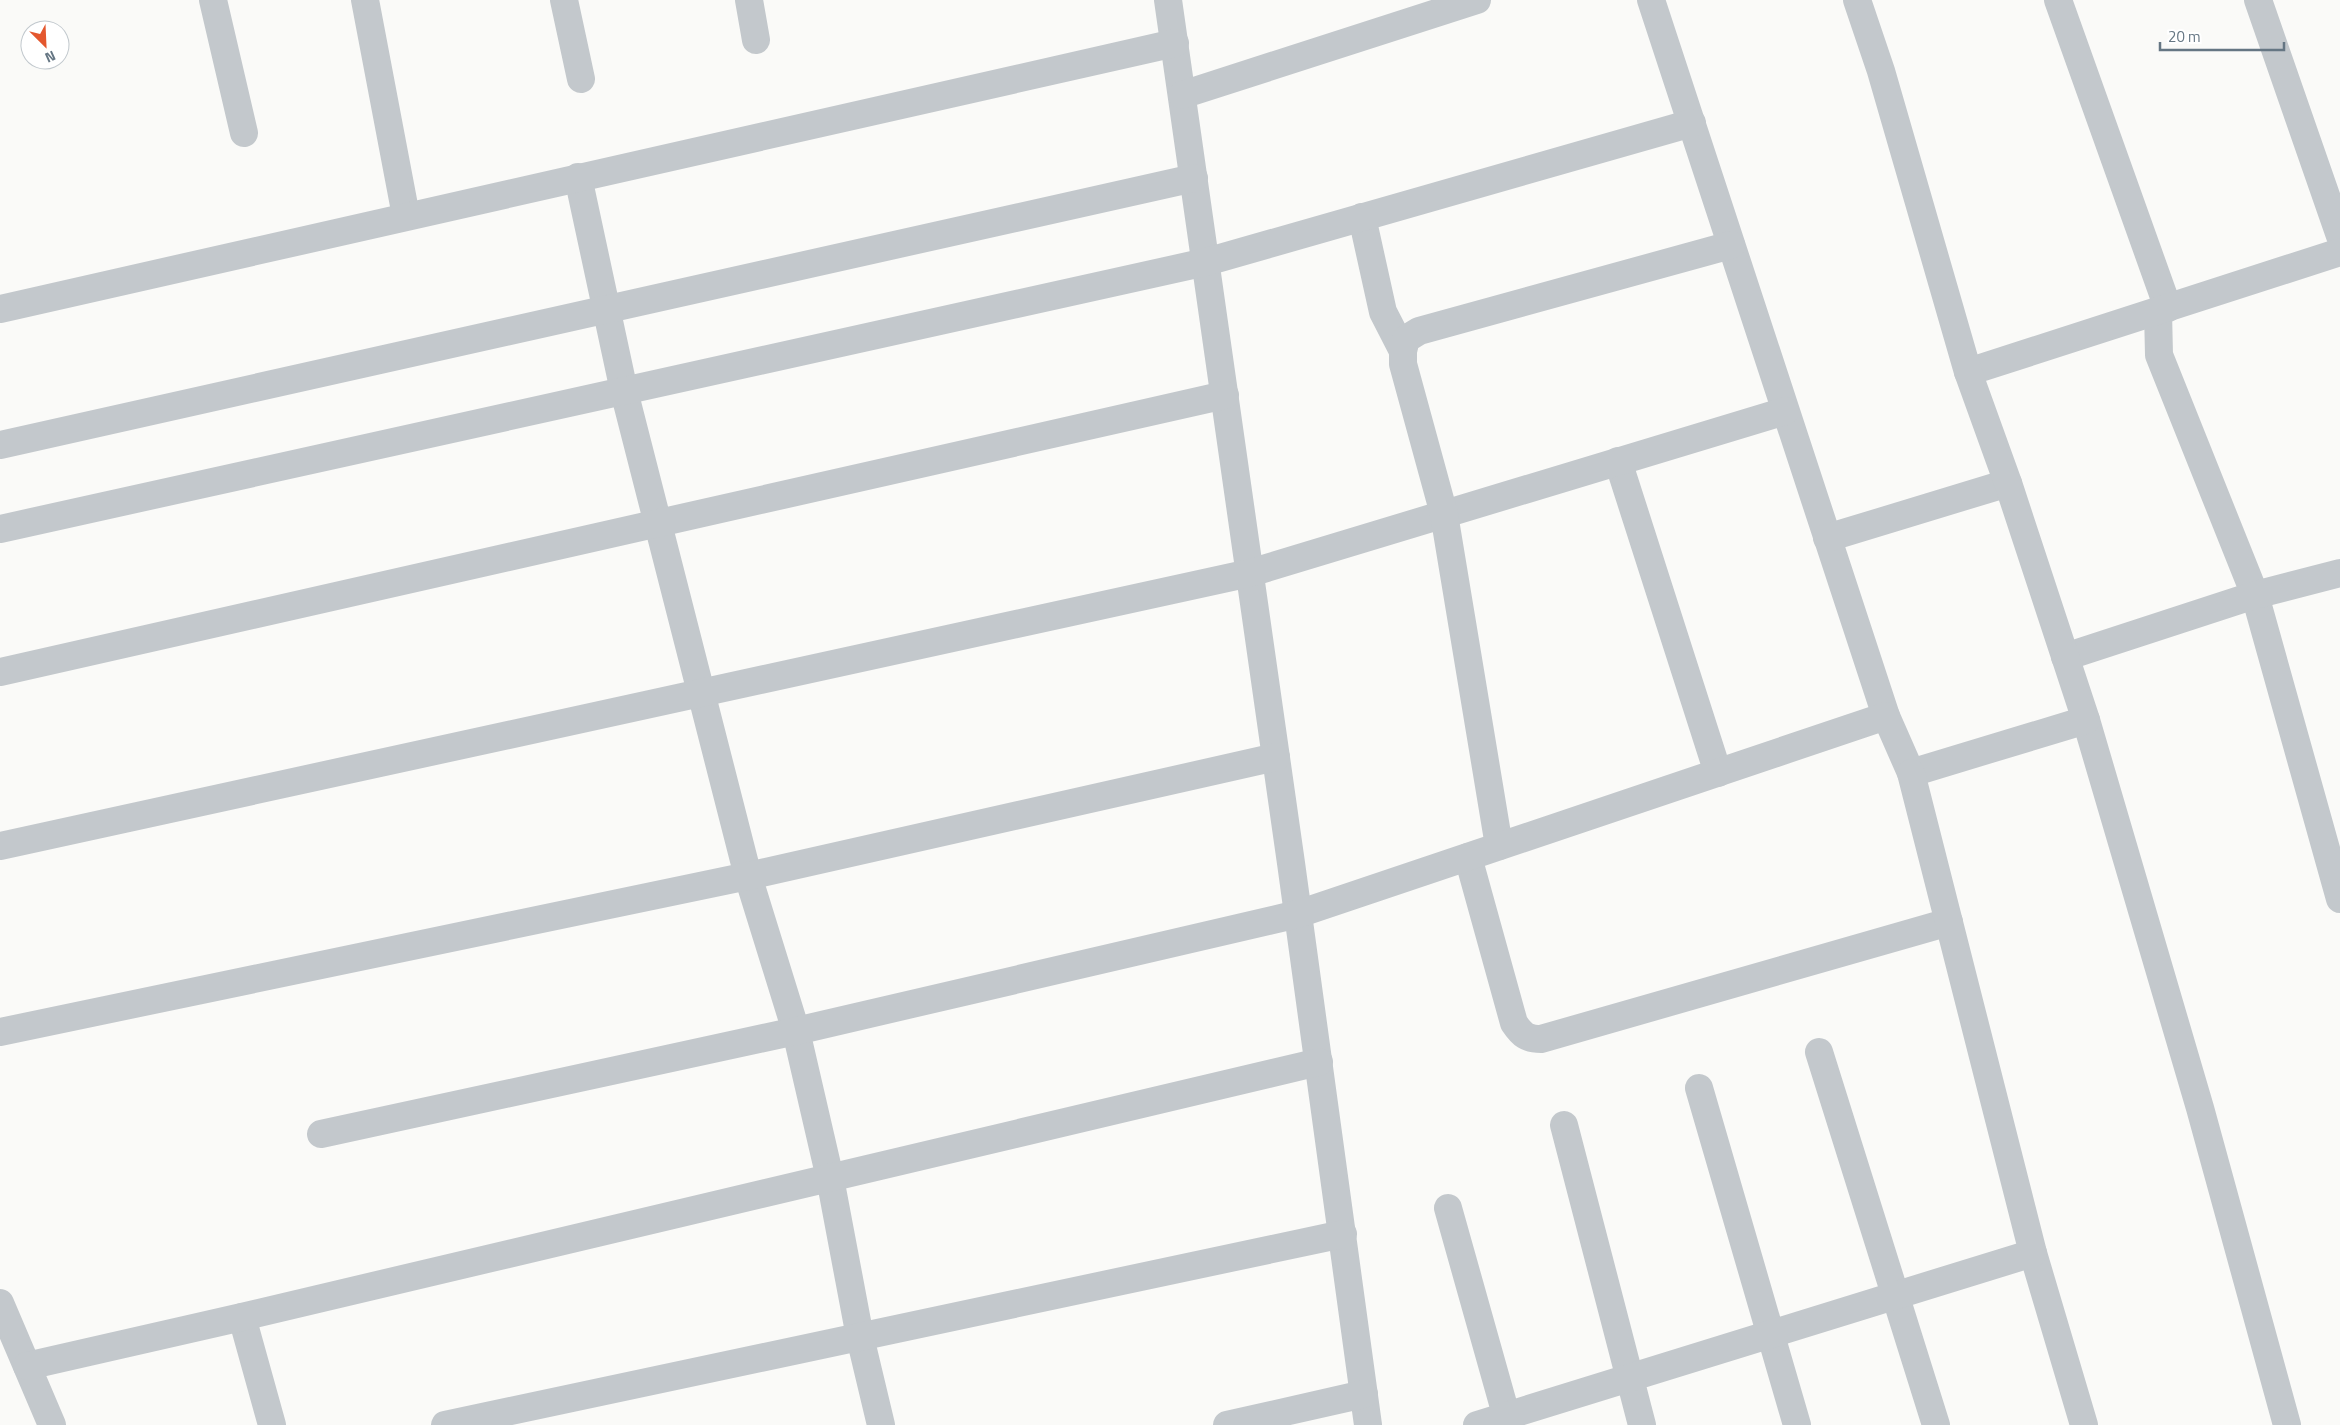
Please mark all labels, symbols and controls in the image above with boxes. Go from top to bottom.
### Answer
north arrow [20,20,70,70]
scale bar [2160,20,2284,52]
text: 20 m [2168,25,2201,48]
text: N [42,46,59,69]

